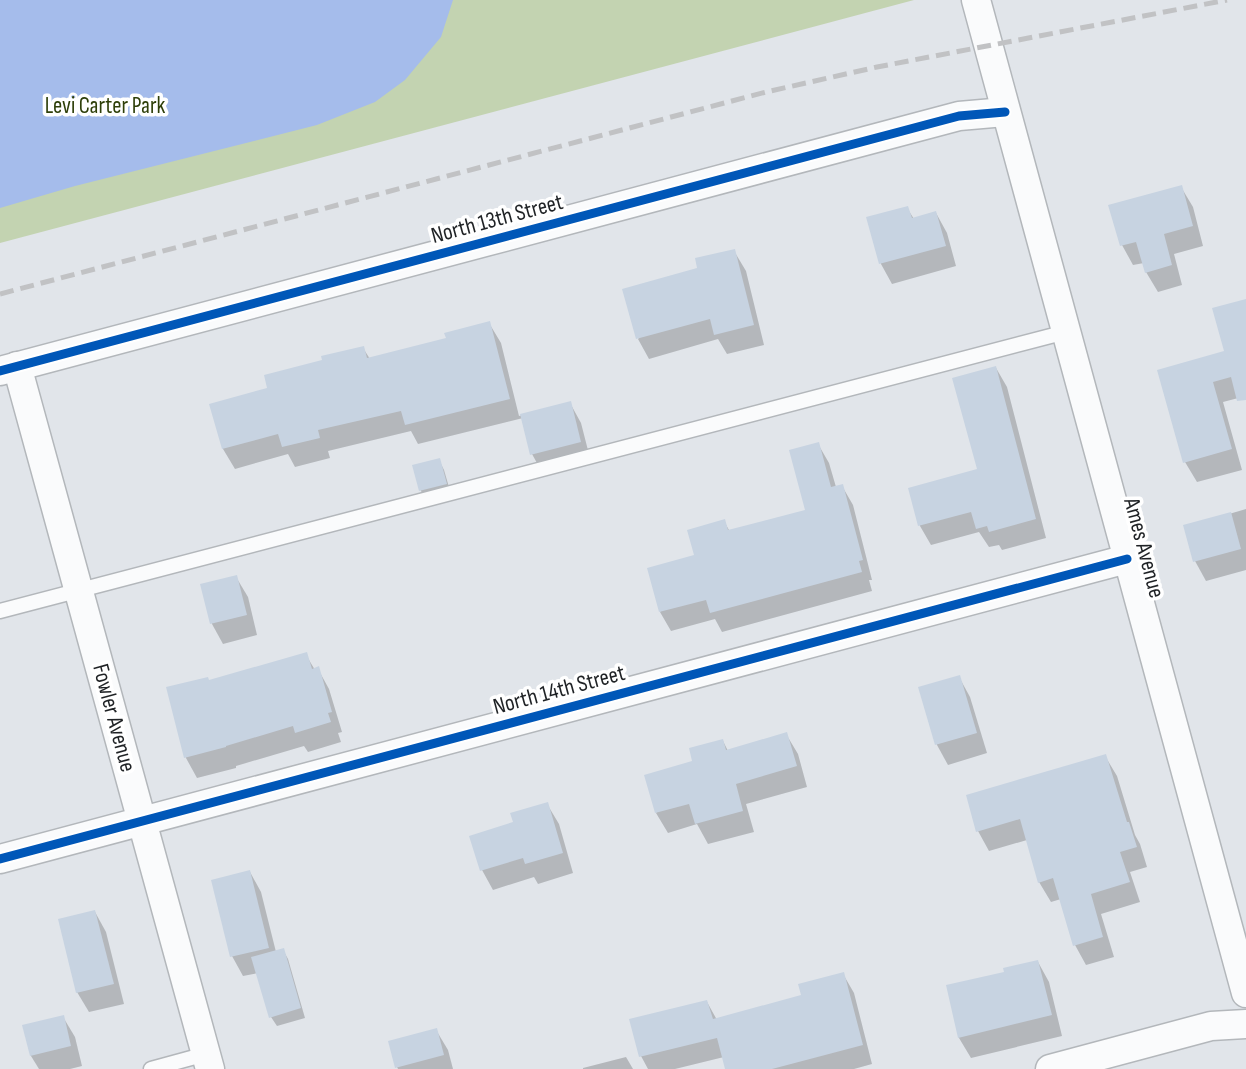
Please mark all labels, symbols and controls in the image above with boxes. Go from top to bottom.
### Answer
park label: Levi Carter Park [45,92,166,120]
street label: North 13th Street [428,188,566,250]
street label: Ames Avenue [1117,494,1171,601]
street label: North 14th Street [490,659,628,721]
street label: Fowler Avenue [86,661,142,775]

